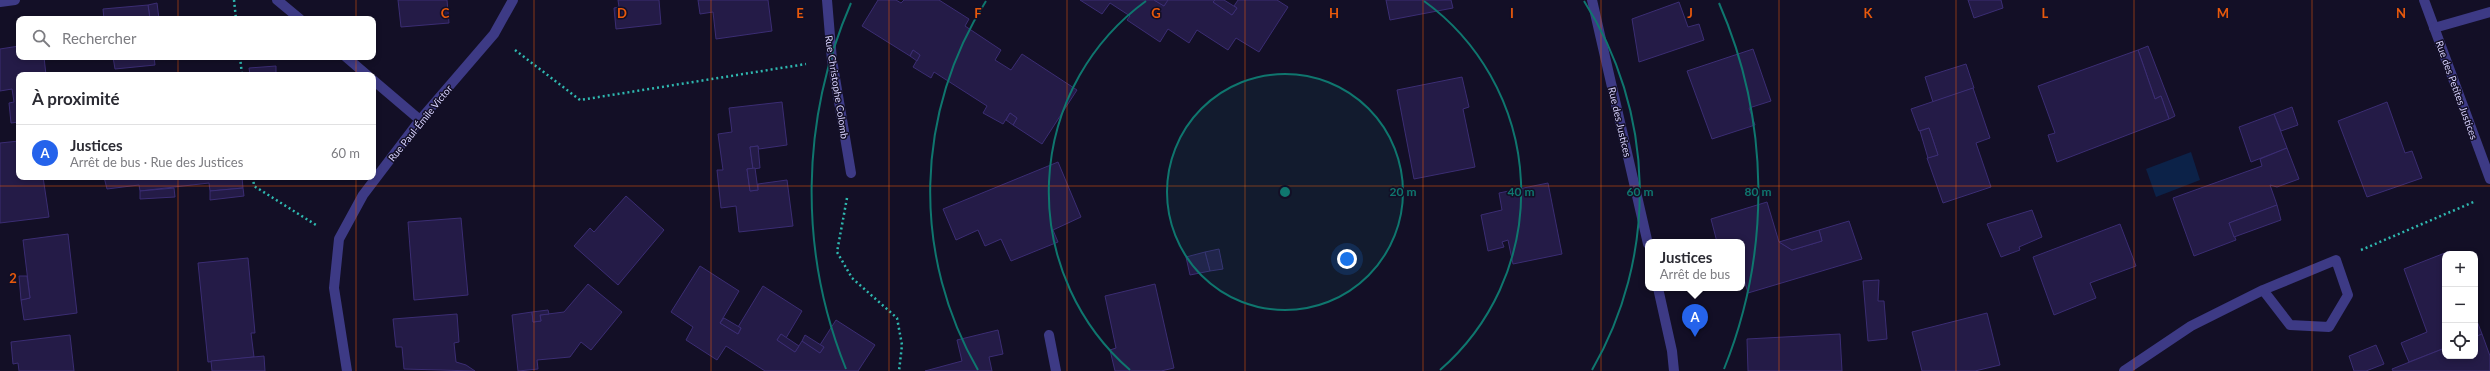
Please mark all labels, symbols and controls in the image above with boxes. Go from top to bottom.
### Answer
text: C [441,5,450,21]
text: D [617,5,627,21]
text: E [796,5,804,21]
text: F [974,5,982,21]
text: G [1151,5,1161,21]
text: H [1329,5,1339,21]
text: I [1510,5,1514,21]
text: J [1687,5,1693,21]
text: K [1864,5,1874,21]
text: L [2042,5,2049,21]
text: M [2217,5,2229,21]
text: N [2396,5,2406,21]
search box [16,16,376,60]
icon: search [30,27,52,49]
text: Rechercher [62,29,136,47]
street label: Rue Christophe Colomb [823,34,851,140]
street label: Rue des Petites Justices [2434,39,2480,141]
street label: Rue Paul-Émile Victor [385,82,455,164]
street label: Rue des Justices [1606,86,1634,158]
text: À proximité [32,88,120,109]
text: Justices [70,136,123,154]
text: A [40,145,50,161]
text: 60 m [331,145,360,161]
text: Arrêt de bus · Rue des Justices [70,154,243,170]
text: 20 m [1390,184,1416,199]
text: 40 m [1508,184,1534,199]
text: 60 m [1627,184,1653,199]
text: 80 m [1745,184,1771,199]
centre of rings [1278,185,1292,199]
popup [1645,239,1745,291]
text: Justices [1660,248,1712,266]
your location [1337,249,1357,269]
map controls [2442,251,2478,359]
button: + [2442,251,2478,287]
text: Arrêt de bus [1660,266,1730,282]
text: 2 [9,270,17,286]
button: − [2442,287,2478,323]
pin: A [1682,304,1708,337]
button: locate [2442,323,2478,359]

